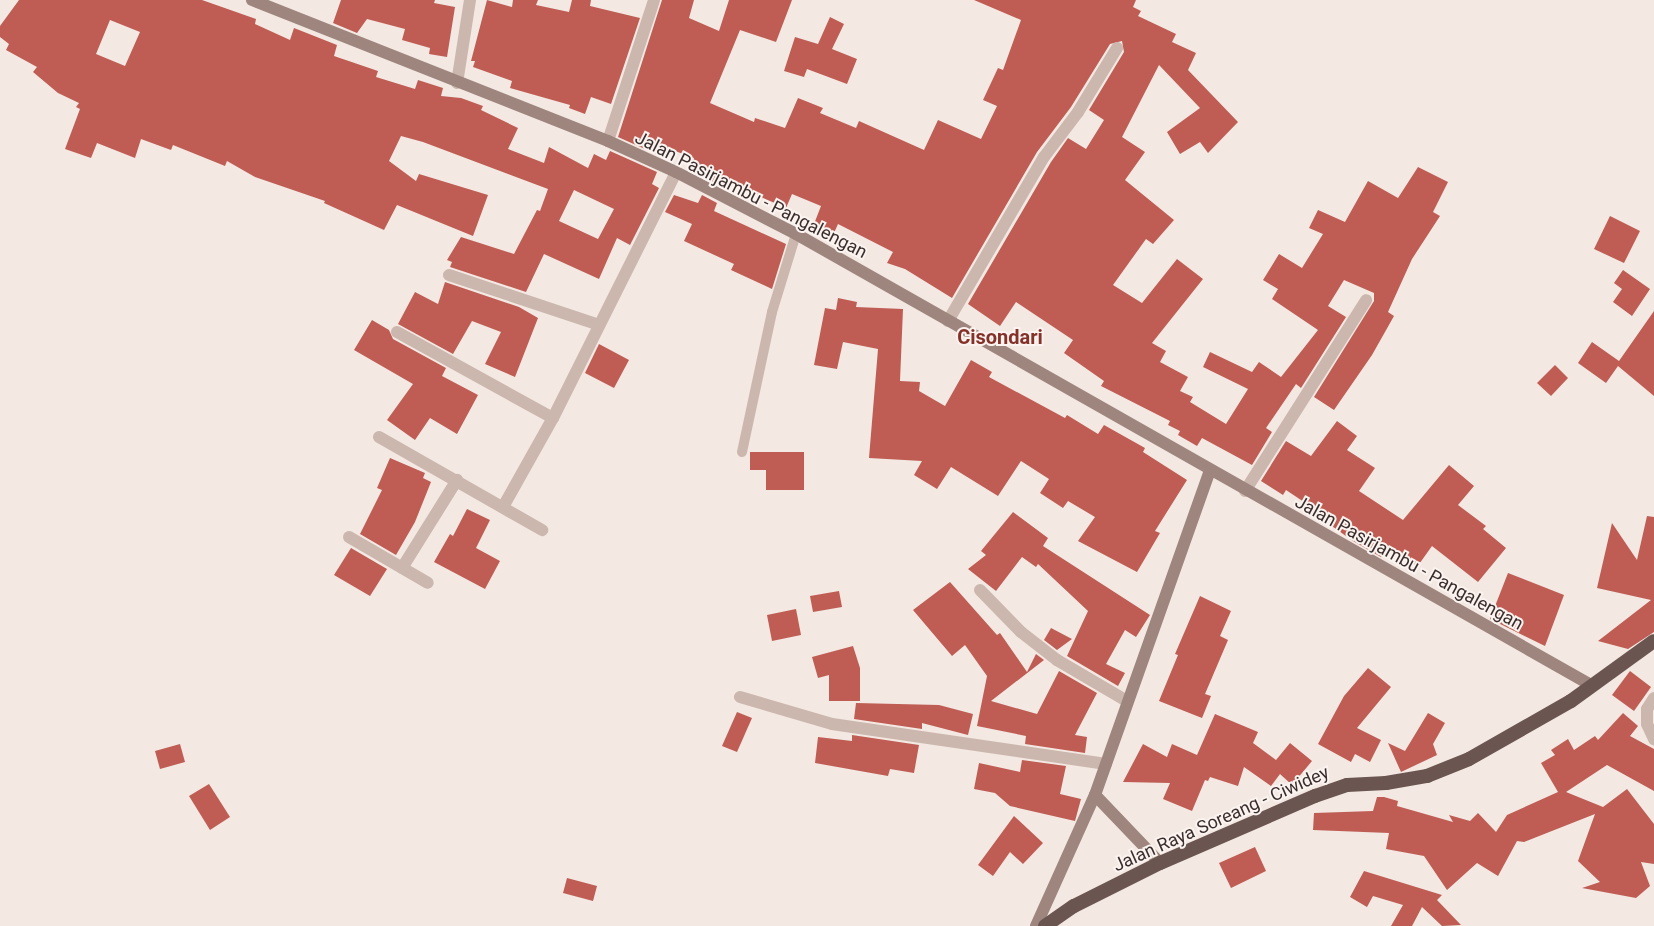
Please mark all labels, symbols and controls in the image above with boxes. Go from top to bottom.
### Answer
street label: Jalan Pasirjambu - Pangalengan [631,127,871,263]
district label: Cisondari [957,325,1043,349]
street label: Jalan Pasirjambu - Pangalengan [1291,491,1527,635]
street label: Jalan Raya Soreang - Ciwidey [1110,762,1332,876]

